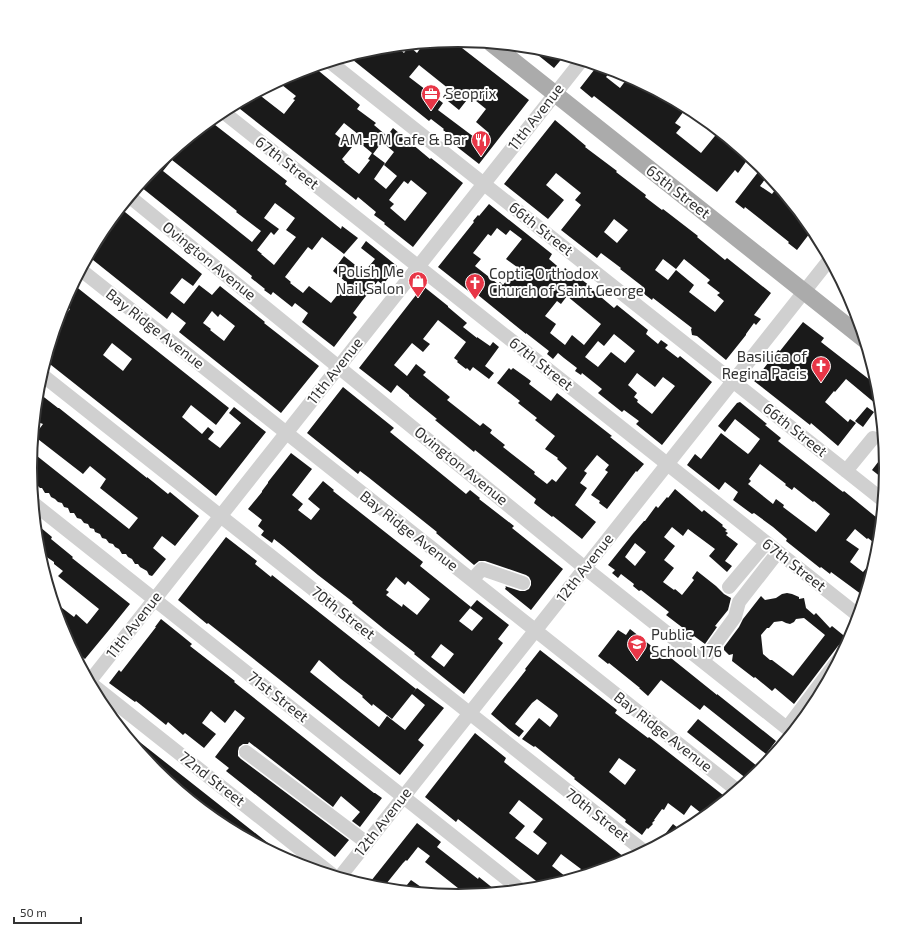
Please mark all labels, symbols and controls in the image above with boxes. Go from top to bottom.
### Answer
street label: 11th Avenue [504,79,567,153]
office icon: Seoprix [420,83,442,111]
place label: Seoprix [445,84,496,102]
restaurant icon: AM-PM Cafe & Bar [470,129,492,157]
place label: AM-PM Cafe & Bar [340,130,467,148]
street label: 67th Street [252,132,323,193]
street label: 65th Street [643,161,714,222]
street label: 66th Street [506,198,578,259]
street label: Ovington Avenue [159,217,260,303]
place label: Polish Me Nail Salon [336,262,404,297]
place label: Coptic Orthodox Church of Saint George [489,264,644,299]
shop icon: Polish Me Nail Salon [407,270,429,298]
church icon: Coptic Orthodox Church of Saint George [464,272,486,300]
street label: Bay Ridge Avenue [103,284,208,372]
street label: 11th Avenue [303,333,366,407]
street label: 67th Street [506,333,577,394]
place label: Basilica of Regina Pacis [722,347,807,382]
church icon: Basilica of Regina Pacis [810,355,832,383]
street label: 66th Street [760,399,832,460]
street label: Ovington Avenue [411,422,512,508]
street label: Bay Ridge Avenue [357,486,462,574]
street label: 12th Avenue [552,529,617,605]
street label: 67th Street [759,534,830,595]
street label: 70th Street [308,582,379,643]
street label: 11th Avenue [102,587,165,661]
place label: Public School 176 [651,625,722,660]
school or university icon: Public School 176 [626,633,648,661]
street label: 71st Street [245,667,313,726]
street label: Bay Ridge Avenue [611,687,716,775]
street label: 72nd Street [176,747,249,810]
street label: 12th Avenue [350,783,415,859]
street label: 70th Street [562,784,633,845]
scale bar [14,899,81,925]
text: 50 m [20,905,47,919]

